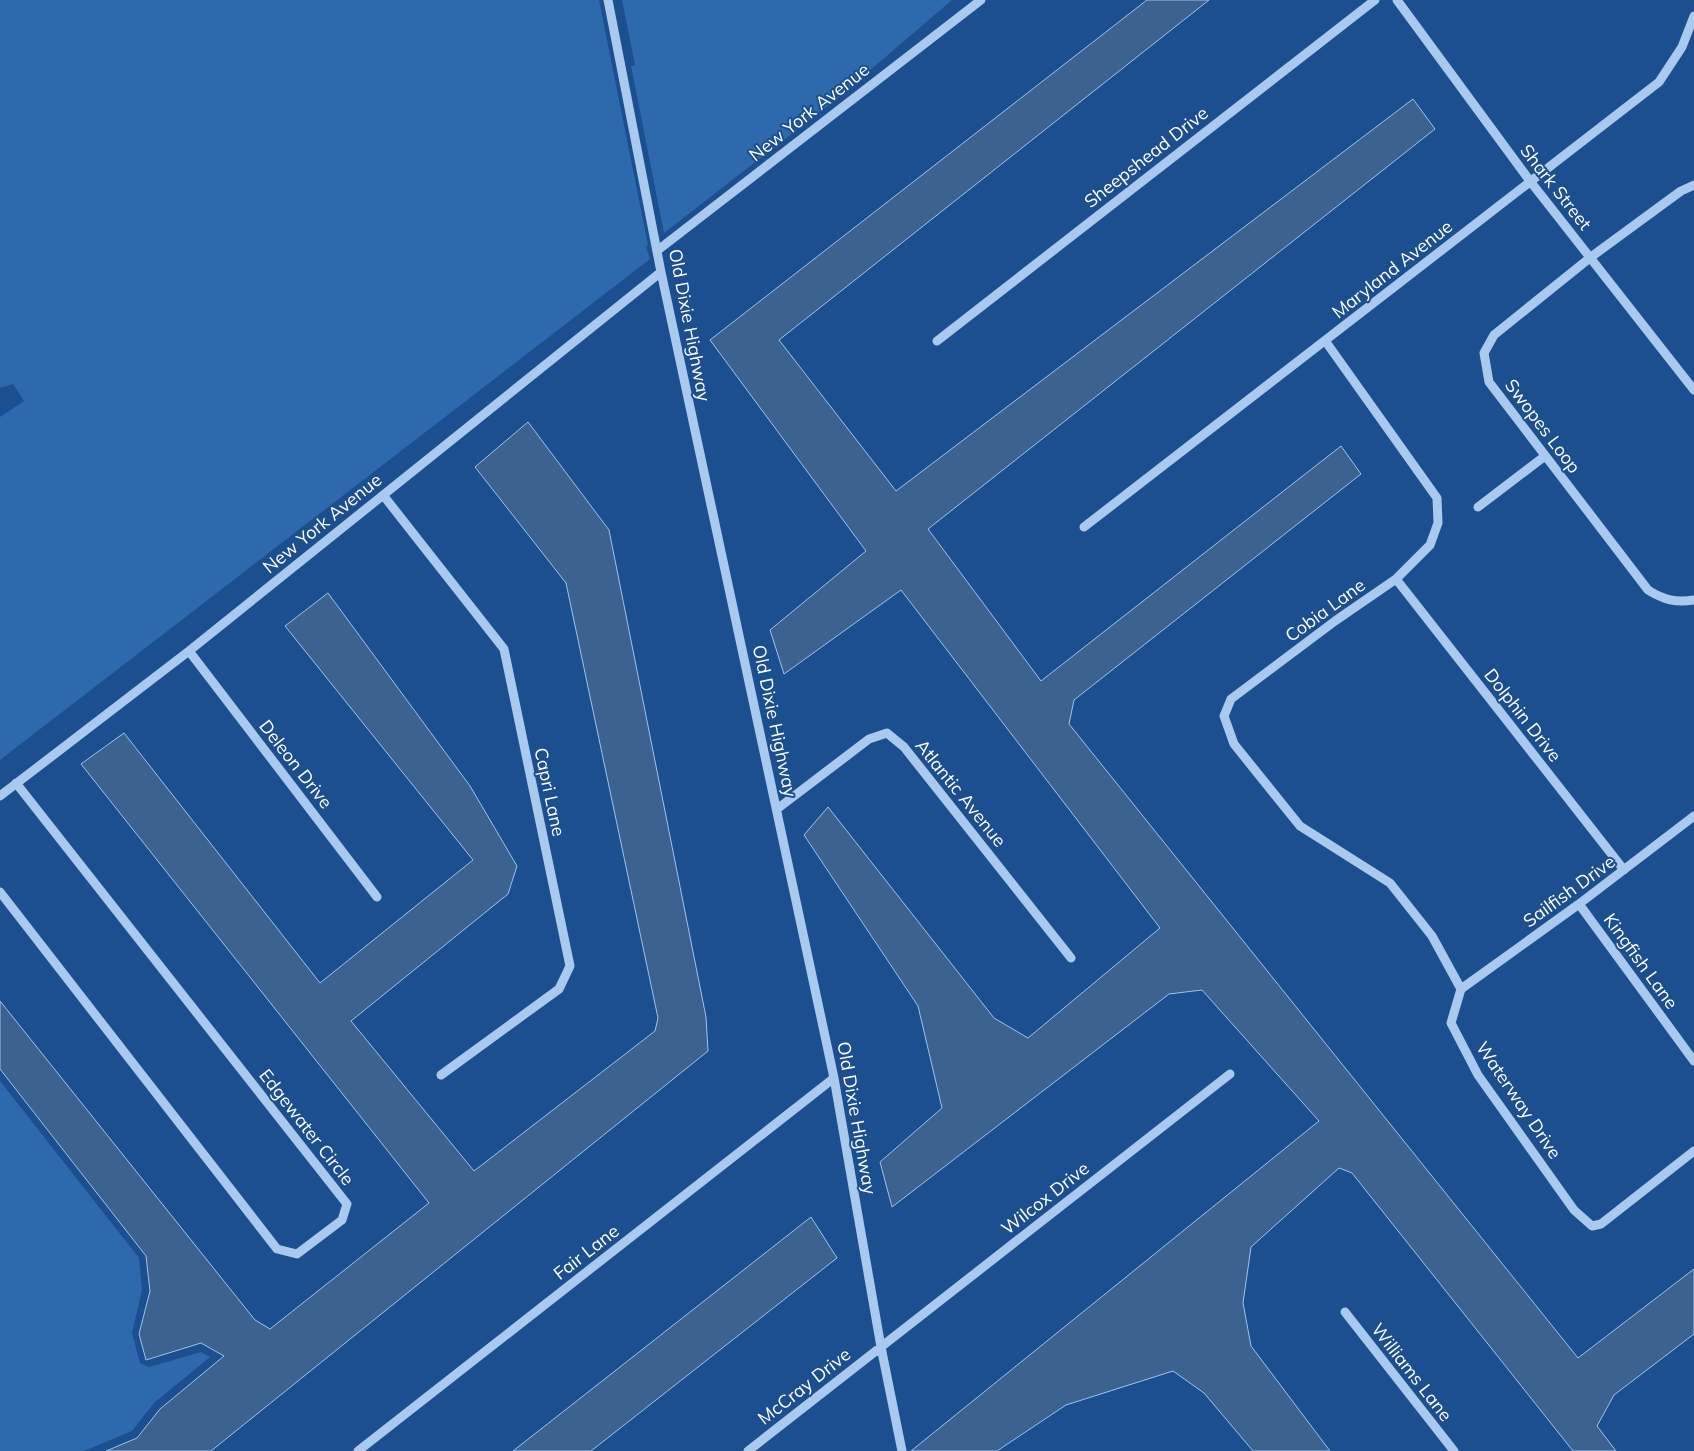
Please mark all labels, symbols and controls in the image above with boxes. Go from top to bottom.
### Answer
street label: New York Avenue [744,58,874,166]
street label: Sheepshead Drive [1079,101,1213,213]
street label: Shark Street [1515,139,1597,235]
street label: Maryland Avenue [1327,215,1457,323]
street label: Old Dixie Highway [664,247,716,404]
street label: Swopes Loop [1500,374,1586,478]
street label: New York Avenue [258,468,386,578]
street label: Cobia Lane [1280,573,1370,647]
street label: Old Dixie Highway [748,643,802,800]
street label: Dolphin Drive [1479,664,1567,766]
street label: Deleon Drive [254,715,338,813]
street label: Atlantic Avenue [911,735,1011,851]
street label: Capri Lane [529,746,571,838]
street label: Sailfish Drive [1518,850,1620,932]
street label: Kingfish Lane [1599,909,1683,1013]
street label: Waterway Drive [1471,1037,1567,1163]
street label: Old Dixie Highway [832,1040,882,1197]
street label: Edgewater Circle [254,1064,360,1190]
street label: Wilcox Drive [996,1157,1094,1239]
street label: Fair Lane [549,1219,623,1285]
street label: Williams Lane [1367,1318,1457,1426]
street label: McCray Drive [753,1343,855,1429]

